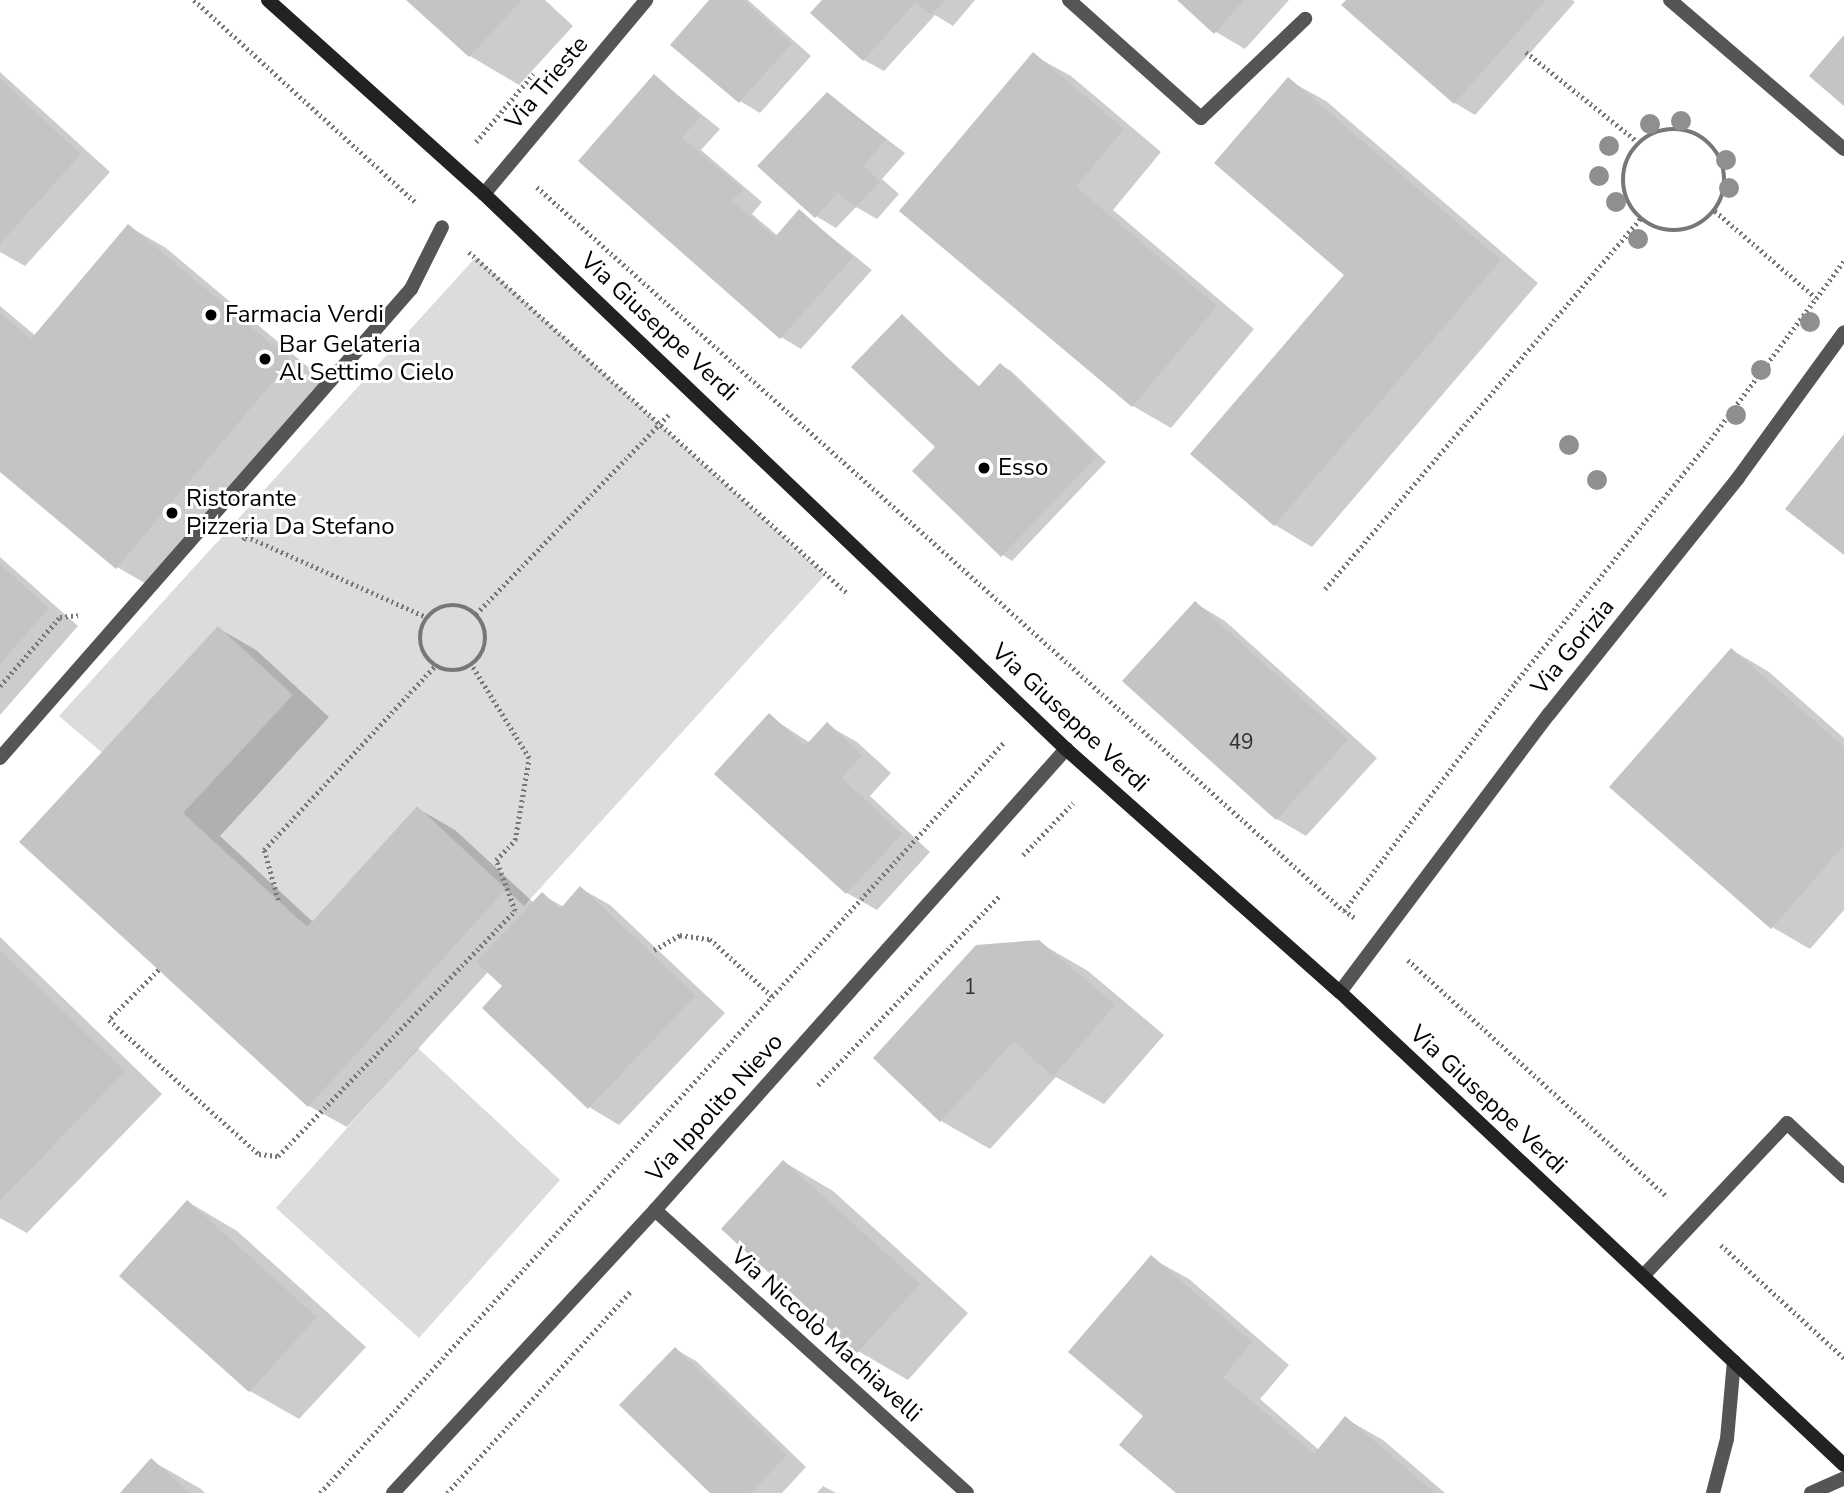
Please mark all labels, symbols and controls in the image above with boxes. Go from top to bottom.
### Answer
street label: Via Trieste [500,30,594,136]
street label: Via Giuseppe Verdi [574,247,744,407]
place label: Farmacia Verdi [225,301,384,329]
marker: Farmacia Verdi [203,307,219,323]
place label: Bar Gelateria Al Settimo Cielo [279,331,454,387]
marker: Bar Gelateria Al Settimo Cielo [257,351,273,367]
place label: Esso [998,454,1048,482]
marker: Esso [976,460,992,476]
place label: Ristorante Pizzeria Da Stefano [186,485,395,541]
marker: Ristorante Pizzeria Da Stefano [164,505,180,521]
street label: Via Gorizia [1526,593,1620,701]
street label: Via Giuseppe Verdi [985,638,1155,798]
house number: 49 [1228,729,1254,755]
house number: 1 [964,974,976,1000]
street label: Via Giuseppe Verdi [1403,1020,1573,1180]
street label: Via Ippolito Nievo [641,1028,789,1188]
street label: Via Niccolò Machiavelli [725,1242,927,1428]

